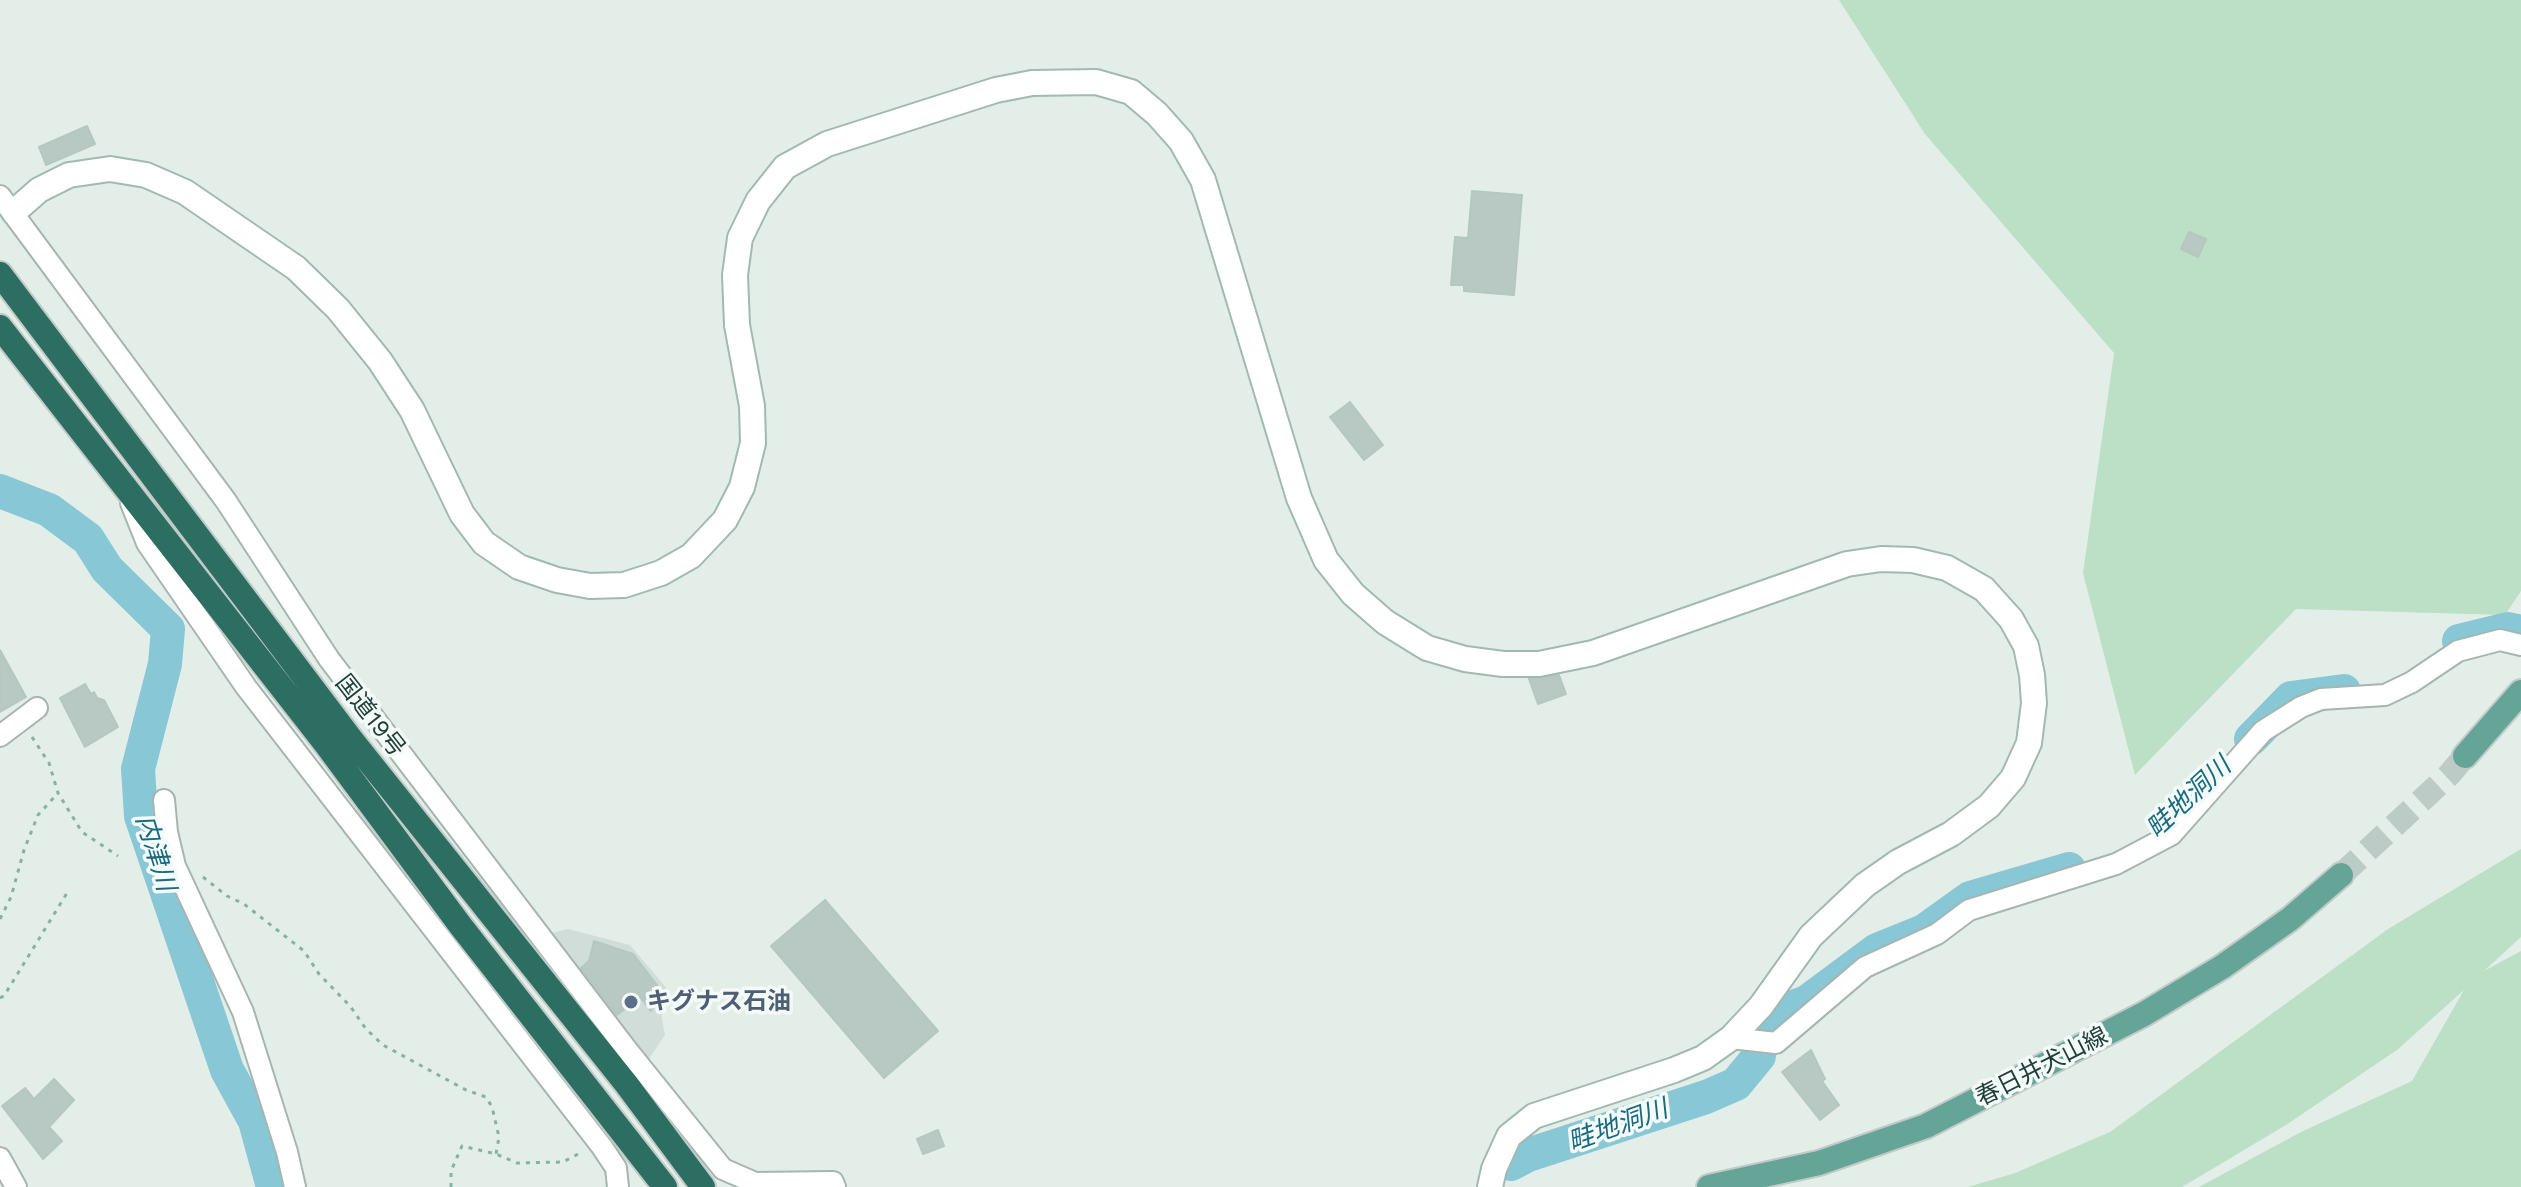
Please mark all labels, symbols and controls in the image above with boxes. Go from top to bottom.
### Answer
street label: 国道19号 [329,669,411,763]
water label: 畦地洞川 [2140,751,2238,845]
water label: 内津川 [129,811,181,895]
place label: キグナス石油 [647,988,791,1016]
marker: キグナス石油 [622,993,640,1011]
street label: 春日井犬山線 [1971,1021,2113,1113]
water label: 畦地洞川 [1564,1094,1672,1158]

